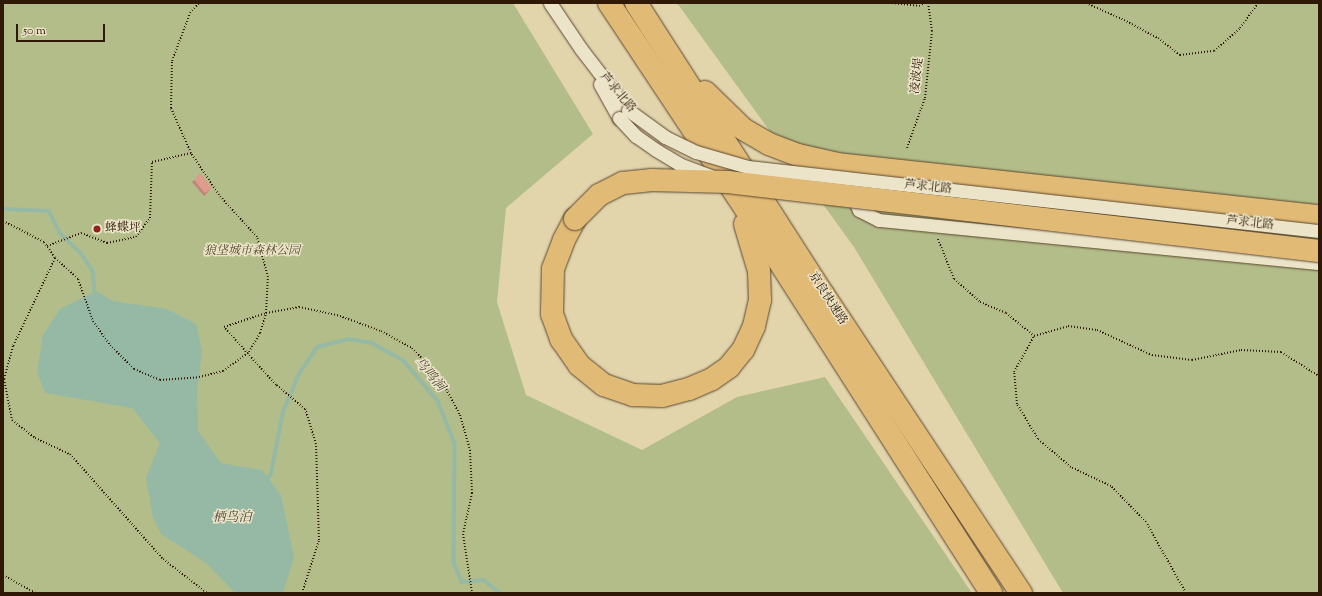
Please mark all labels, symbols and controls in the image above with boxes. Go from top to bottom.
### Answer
scale bar [18,16,107,42]
text: 50 m [23,22,46,40]
street label: 凌波堤 [909,57,927,95]
street label: 芦求北路 [596,70,638,116]
street label: 芦求北路 [903,178,953,198]
street label: 芦求北路 [1225,214,1275,234]
place label: 蜂蝶坪 [105,222,141,236]
marker: 蜂蝶坪 [92,224,102,234]
park label: 狼垡城市森林公园 [204,245,300,259]
street label: 京良快速路 [805,270,849,328]
water label: 鸟鸣涧 [410,355,448,395]
water label: 栖鸟泊 [213,510,251,526]

